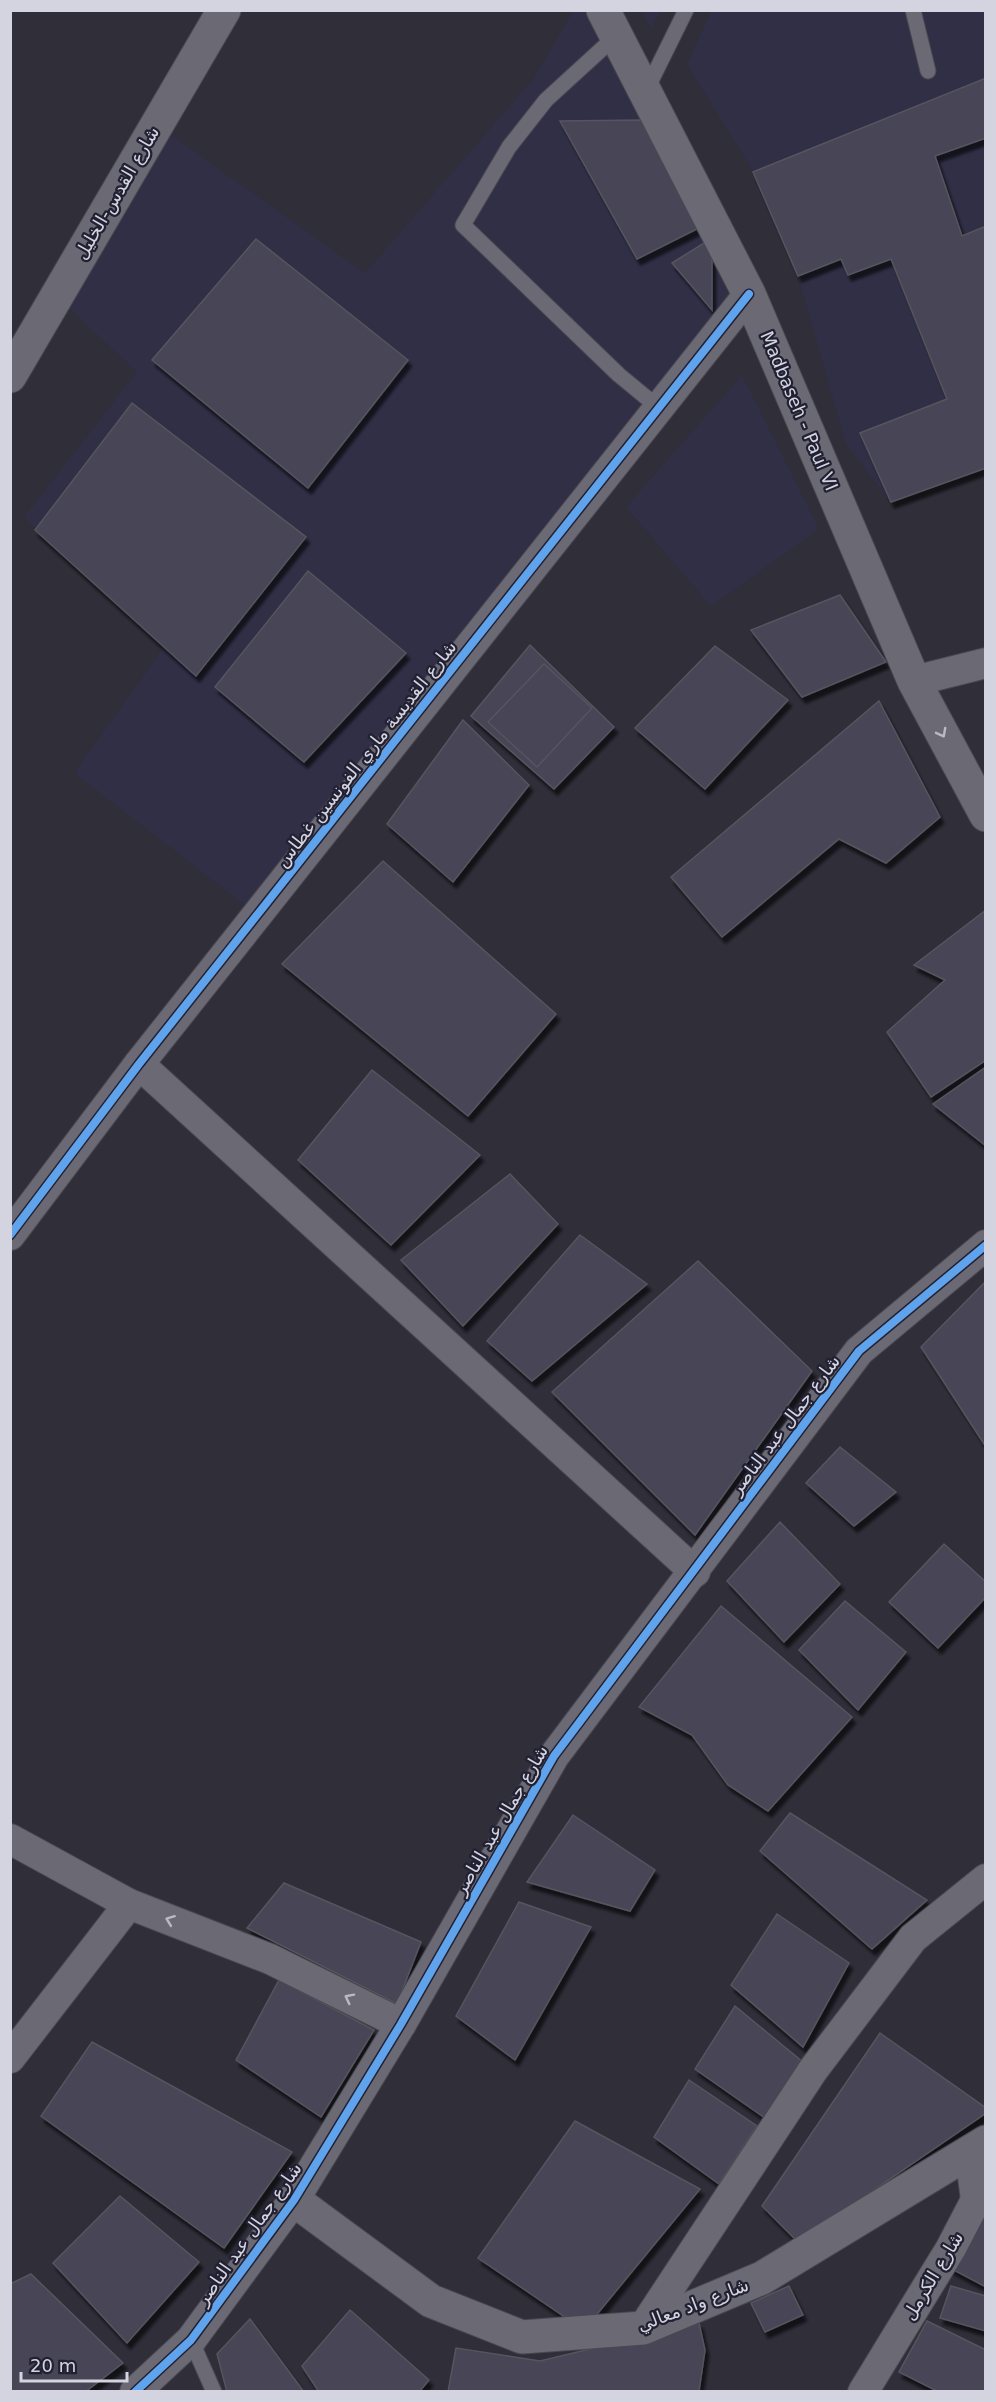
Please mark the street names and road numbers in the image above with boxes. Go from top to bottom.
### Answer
street label: شارع القدس-الخليل [70,122,164,264]
street label: Madbaseh - Paul VI [756,328,843,494]
street label: شارع القديسة ماري الفونسين غطاس [271,636,461,872]
street label: شارع جمال عبد الناصر [725,1351,845,1500]
street label: شارع جمال عبد الناصر [449,1741,553,1900]
street label: شارع جمال عبد الناصر [191,2158,307,2311]
street label: شارع الكرمل [898,2228,968,2324]
street label: شارع واد معالي [634,2274,752,2336]

